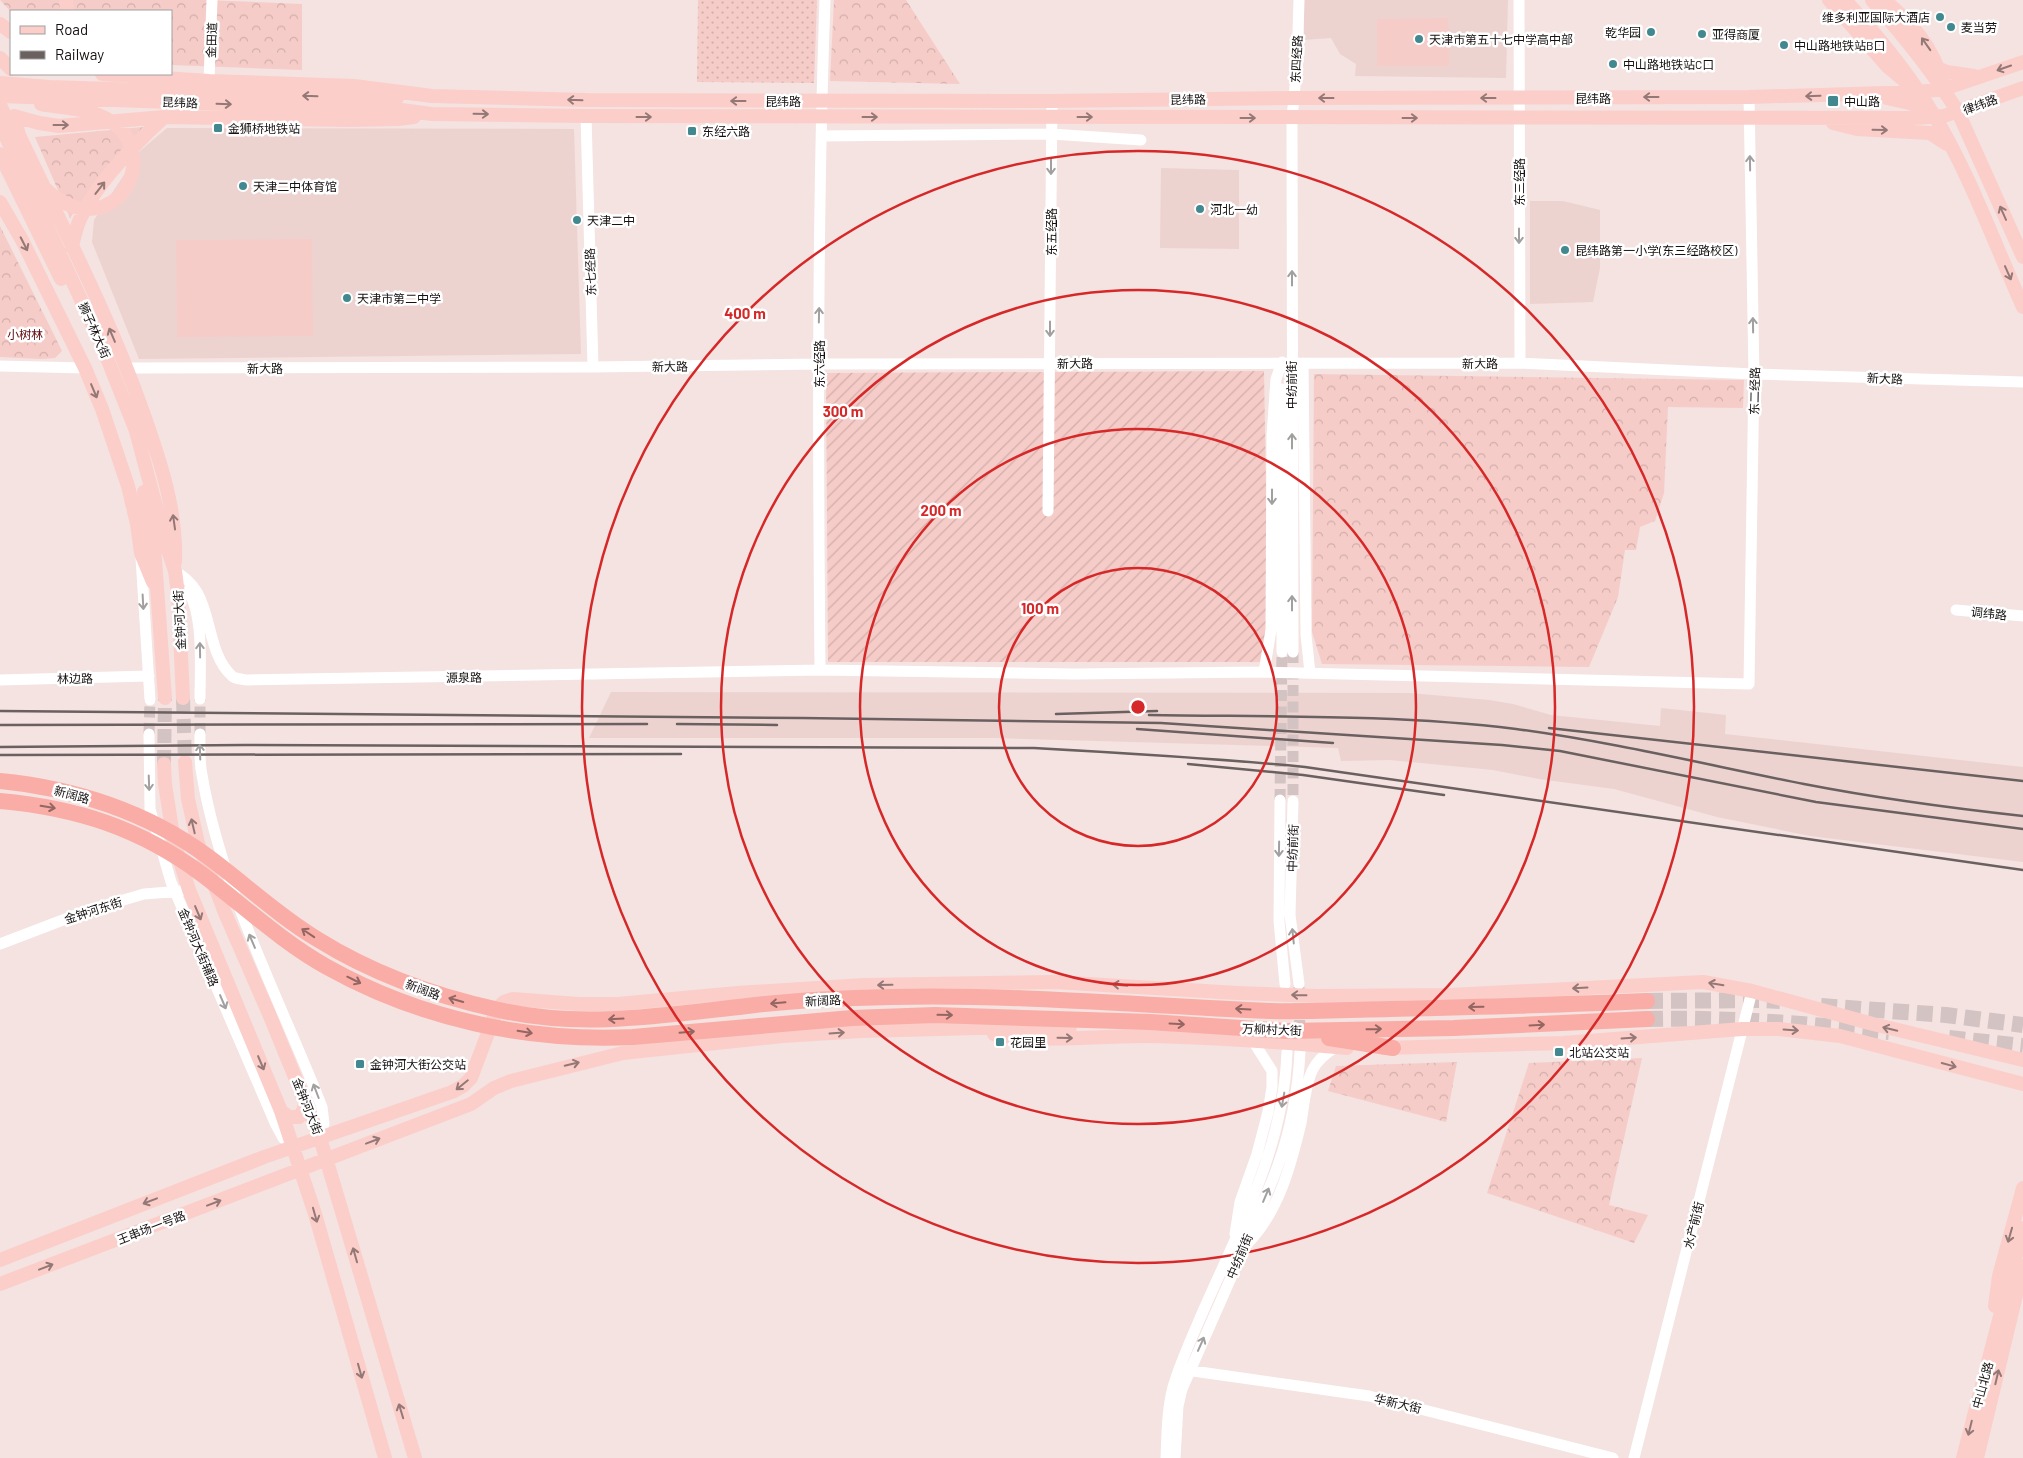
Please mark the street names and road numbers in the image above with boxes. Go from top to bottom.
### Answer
street label: 金田道 [203,22,219,58]
street label: 东四经路 [1288,35,1304,83]
street label: 昆纬路 [1575,91,1611,105]
street label: 律纬路 [1961,91,1999,117]
street label: 昆纬路 [1170,92,1206,106]
street label: 昆纬路 [162,94,198,110]
street label: 昆纬路 [765,94,801,108]
street label: 东三经路 [1512,158,1526,206]
street label: 东五经路 [1044,208,1058,256]
street label: 东七经路 [582,248,598,296]
street label: 狮子林大街 [76,300,114,360]
street label: 东六经路 [812,340,826,388]
street label: 新大路 [1057,356,1093,370]
street label: 新大路 [1462,356,1498,370]
street label: 新大路 [652,359,688,373]
street label: 新大路 [247,361,283,375]
street label: 中纺前街 [1284,361,1298,409]
street label: 东二经路 [1747,367,1761,415]
street label: 新大路 [1867,370,1903,386]
street label: 金钟河大街 [170,590,188,650]
street label: 调纬路 [1970,604,2008,622]
street label: 源泉路 [446,670,482,684]
street label: 林边路 [57,671,93,685]
street label: 新阔路 [53,783,91,805]
street label: 中纺前街 [1284,824,1300,872]
street label: 金钟河东街 [62,894,124,926]
street label: 金钟河大街辅路 [176,906,222,988]
street label: 新阔路 [404,976,442,1002]
street label: 新阔路 [805,992,841,1008]
street label: 万柳村大街 [1242,1021,1302,1037]
street label: 金钟河大街 [290,1076,326,1136]
street label: 水产前街 [1680,1200,1706,1250]
street label: 王串场一号路 [115,1208,187,1246]
street label: 中纺前街 [1223,1231,1255,1281]
street label: 中山北路 [1969,1360,1995,1410]
street label: 华新大街 [1373,1391,1423,1415]

